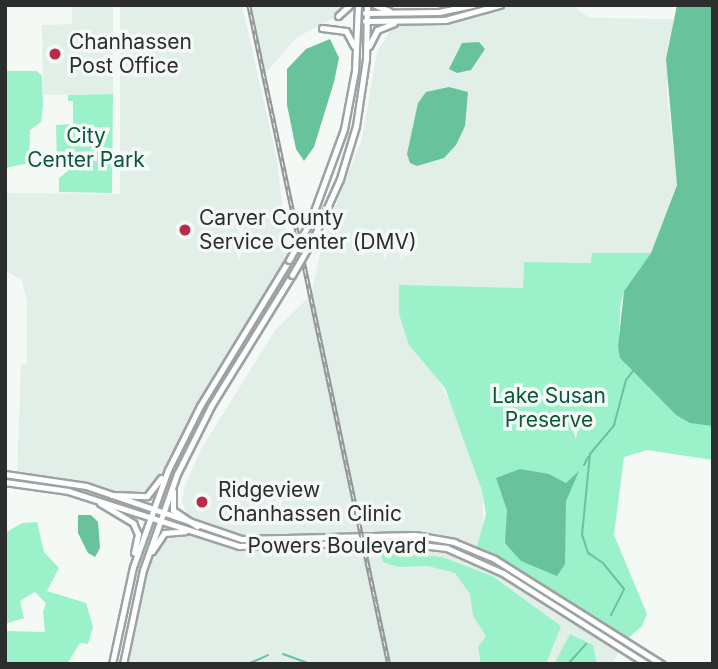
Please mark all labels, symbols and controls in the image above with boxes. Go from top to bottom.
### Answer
place label: Chanhassen Post Office [69,29,192,79]
marker: Chanhassen Post Office [47,46,63,62]
park label: City Center Park [27,123,145,173]
place label: Carver County Service Center (DMV) [199,205,417,255]
marker: Carver County Service Center (DMV) [177,222,193,238]
park label: Lake Susan Preserve [492,383,606,433]
place label: Ridgeview Chanhassen Clinic [218,477,402,527]
marker: Ridgeview Chanhassen Clinic [192,492,212,512]
street label: Powers Boulevard [247,533,427,559]

